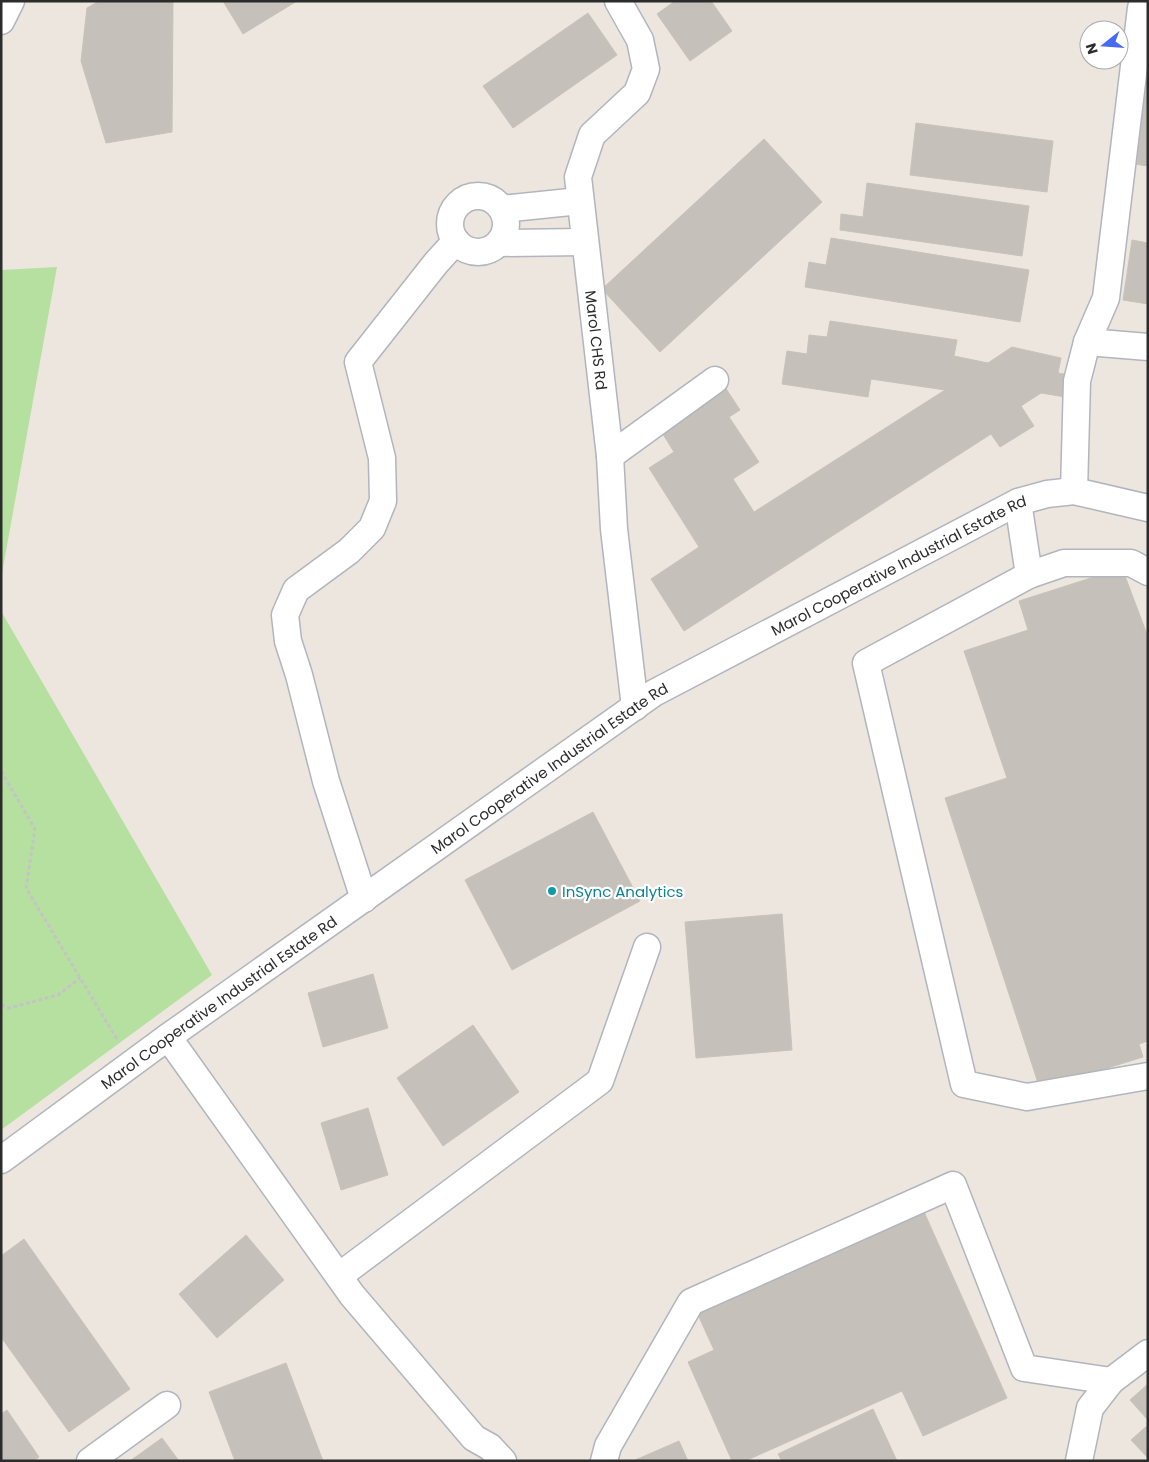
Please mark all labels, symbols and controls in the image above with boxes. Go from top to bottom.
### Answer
north arrow [1079,20,1129,70]
text: N [1080,41,1103,57]
street label: Marol CHS Rd [581,289,613,391]
street label: Marol Cooperative Industrial Estate Rd [767,490,1028,640]
street label: Marol Cooperative Industrial Estate Rd [426,677,671,859]
place label: InSync Analytics [562,881,683,902]
marker: InSync Analytics [546,885,558,897]
street label: Marol Cooperative Industrial Estate Rd [96,910,341,1094]

